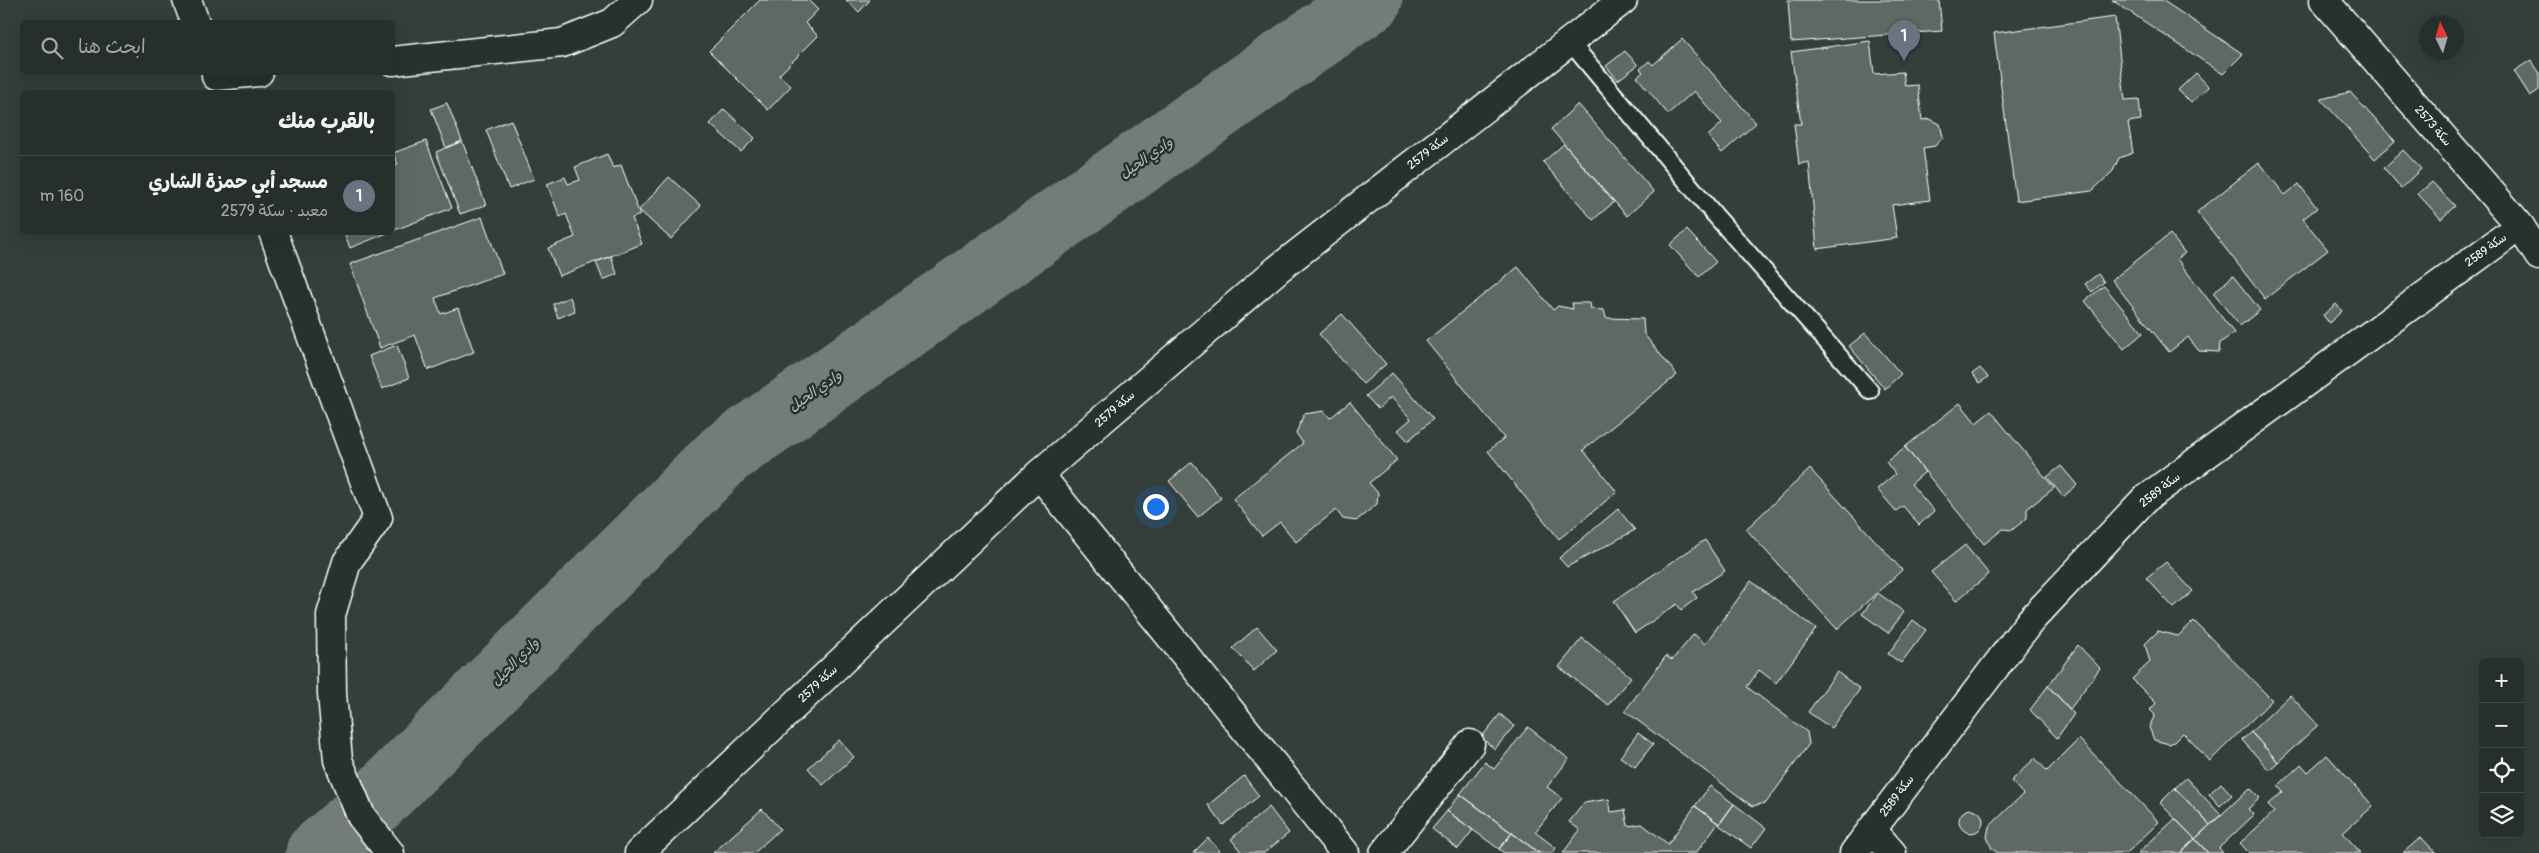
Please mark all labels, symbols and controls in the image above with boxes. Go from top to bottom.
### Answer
north arrow [2419,15,2464,60]
search box [20,20,395,75]
pin: 1 [1888,20,1920,61]
icon: search [38,34,66,62]
text: ابحث هنا [78,35,146,59]
street label: سكة 2573 [2411,103,2455,149]
text: بالقرب منك [278,108,375,135]
street label: سكة 2579 [1404,131,1452,173]
water label: وادي الحيل [1116,133,1177,184]
text: مسجد أبي حمزة الشاري [149,170,328,194]
text: 160 m [40,186,84,206]
text: 1 [356,186,362,206]
text: معبد · سكة 2579 [221,201,328,221]
street label: سكة 2589 [2462,230,2510,270]
water label: وادي الحيل [785,366,846,417]
street label: سكة 2579 [1092,387,1138,431]
street label: سكة 2589 [2136,469,2184,511]
your location [1143,494,1169,520]
water label: وادي الحيل [488,634,544,691]
map controls [2479,658,2524,838]
button: + [2479,658,2524,703]
street label: سكة 2579 [795,662,841,706]
button: − [2479,703,2524,748]
button: locate [2479,748,2524,793]
street label: سكة 2589 [1877,772,1917,820]
button: layers [2479,793,2524,838]

